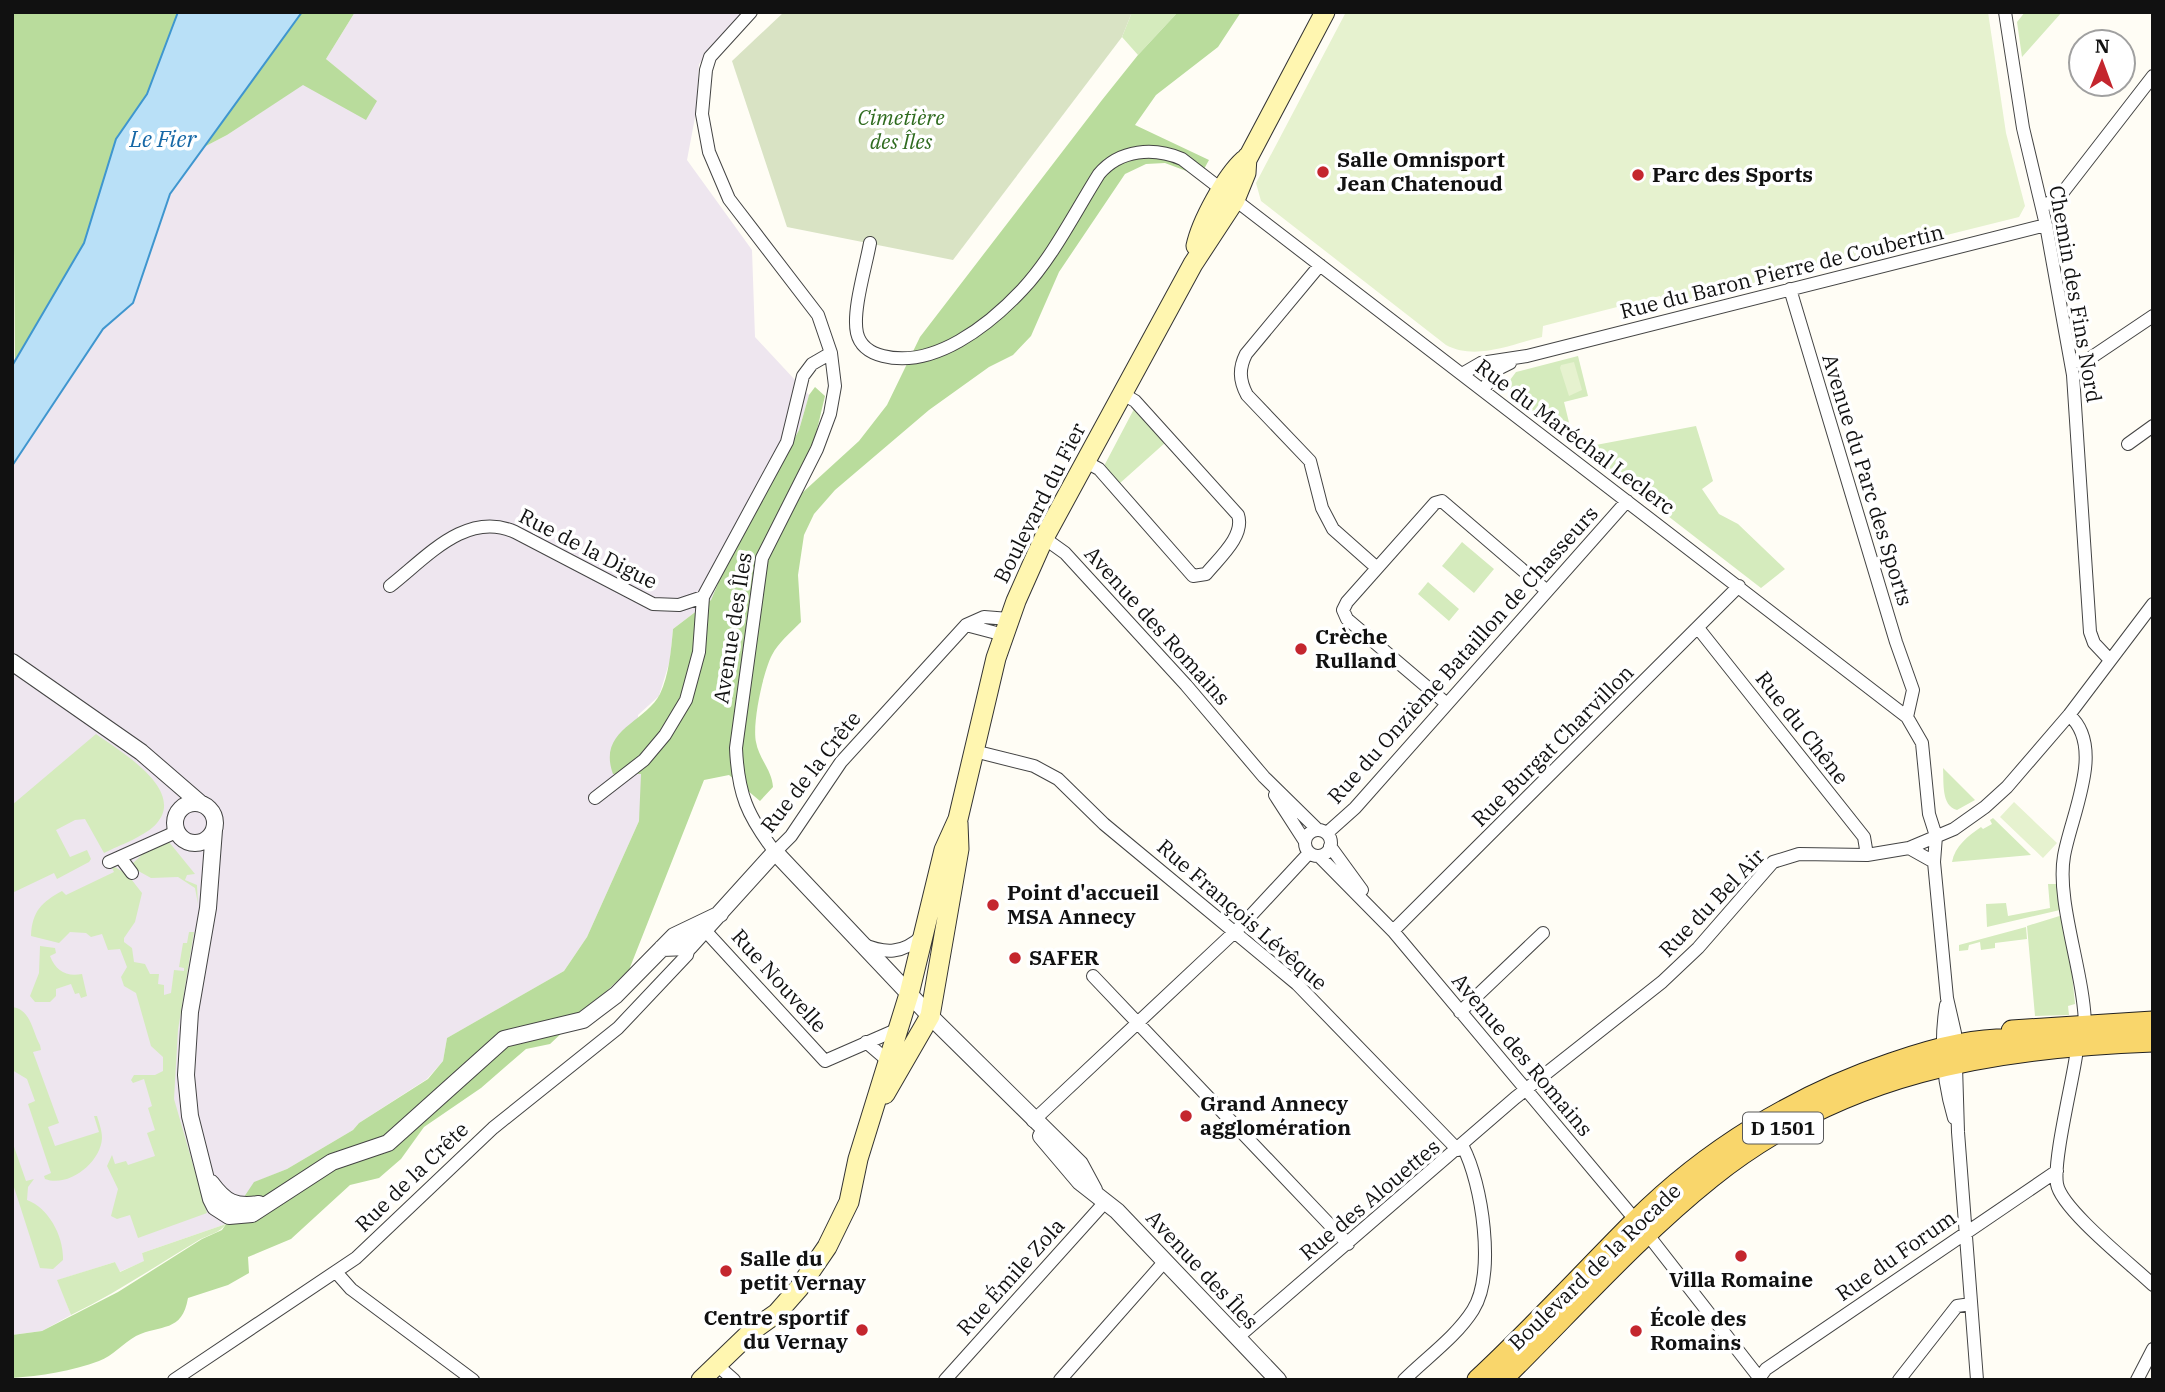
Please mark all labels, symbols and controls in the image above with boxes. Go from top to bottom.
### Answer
north arrow [2067,28,2137,98]
text: N [2095,34,2110,58]
park label: Cimetière des Îles [857,103,945,155]
water label: Le Fier [128,123,198,153]
place label: Salle Omnisport Jean Chatenoud [1337,145,1505,197]
place label: Parc des Sports [1652,160,1813,188]
marker: Salle Omnisport Jean Chatenoud [1315,164,1331,180]
marker: Parc des Sports [1630,167,1646,183]
street label: Chemin des Fins Nord [2043,183,2109,405]
street label: Rue du Baron Pierre de Coubertin [1617,217,1947,325]
street label: Avenue du Parc des Sports [1816,350,1920,609]
street label: Rue du Maréchal Leclerc [1470,352,1681,520]
street label: Boulevard du Fier [987,417,1092,587]
street label: Rue du Onzième Bataillon de Chasseurs [1321,499,1604,809]
street label: Rue de la Digue [514,501,662,595]
street label: Avenue des Romains [1079,540,1237,711]
street label: Avenue des Îles [706,550,758,706]
place label: Crèche Rulland [1315,622,1397,674]
marker: Crèche Rulland [1293,641,1309,657]
street label: Rue Burgat Charvillon [1465,658,1639,832]
street label: Rue du Chêne [1750,665,1856,790]
street label: Rue de la Crête [754,705,867,838]
street label: Rue François Lévêque [1152,832,1334,996]
street label: Rue du Bel Air [1652,842,1771,963]
place label: Point d'accueil MSA Annecy [1007,878,1159,930]
marker: Point d'accueil MSA Annecy [985,897,1001,913]
street label: Rue Nouvelle [726,923,834,1038]
place label: SAFER [1029,943,1100,971]
marker: SAFER [1007,950,1023,966]
street label: Avenue des Romains [1446,967,1599,1142]
place label: Grand Annecy agglomération [1200,1089,1351,1141]
marker: Grand Annecy agglomération [1178,1108,1194,1124]
road number: D 1501 [1743,1112,1823,1144]
street label: Rue de la Crête [349,1115,474,1237]
street label: Rue des Alouettes [1293,1132,1445,1266]
street label: Boulevard de la Rocade [1502,1177,1687,1356]
street label: Rue du Forum [1830,1203,1961,1307]
street label: Avenue des Îles [1140,1204,1265,1335]
street label: Rue Émile Zola [950,1212,1070,1341]
place label: Salle du petit Vernay [740,1244,866,1296]
marker: Villa Romaine [1733,1248,1749,1264]
marker: Salle du petit Vernay [718,1263,734,1279]
place label: Villa Romaine [1669,1265,1813,1293]
place label: Centre sportif du Vernay [703,1303,850,1355]
place label: École des Romains [1650,1304,1746,1356]
marker: Centre sportif du Vernay [854,1322,870,1338]
marker: École des Romains [1628,1323,1644,1339]

